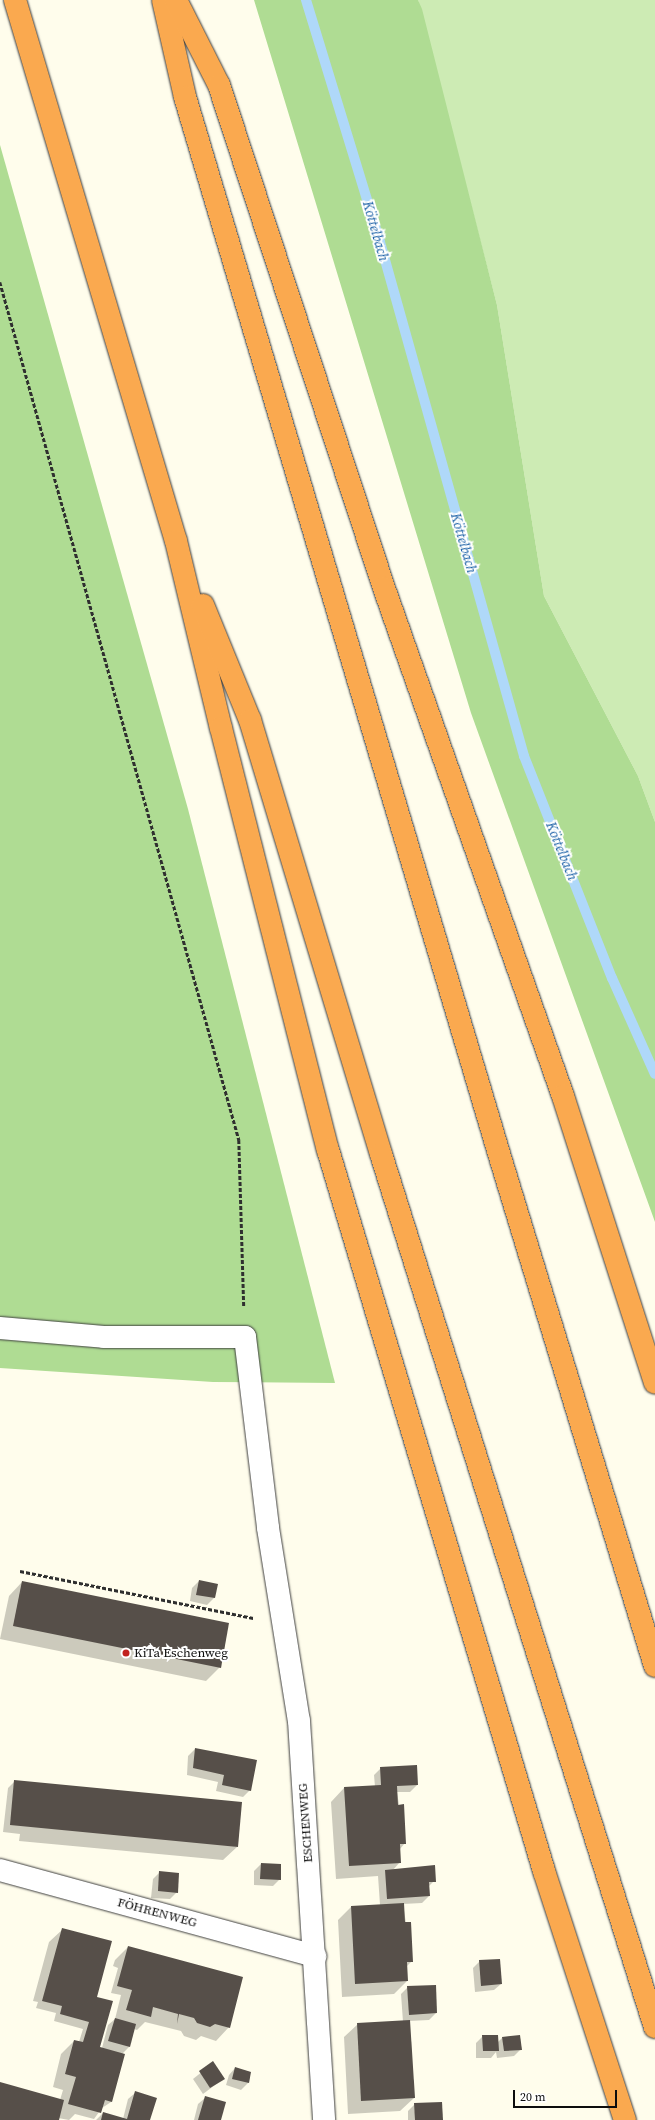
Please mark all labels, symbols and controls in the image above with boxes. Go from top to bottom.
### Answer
water label: Köttelbach [359,199,393,263]
water label: Köttelbach [447,511,481,575]
water label: Köttelbach [543,819,581,883]
place label: KiTa Eschenweg [134,1645,228,1661]
marker: KiTa Eschenweg [121,1648,131,1658]
street label: ESCHENWEG [295,1783,317,1863]
street label: FÖHRENWEG [116,1895,198,1931]
scale bar [515,2082,619,2108]
text: 20 m [520,2089,546,2105]

